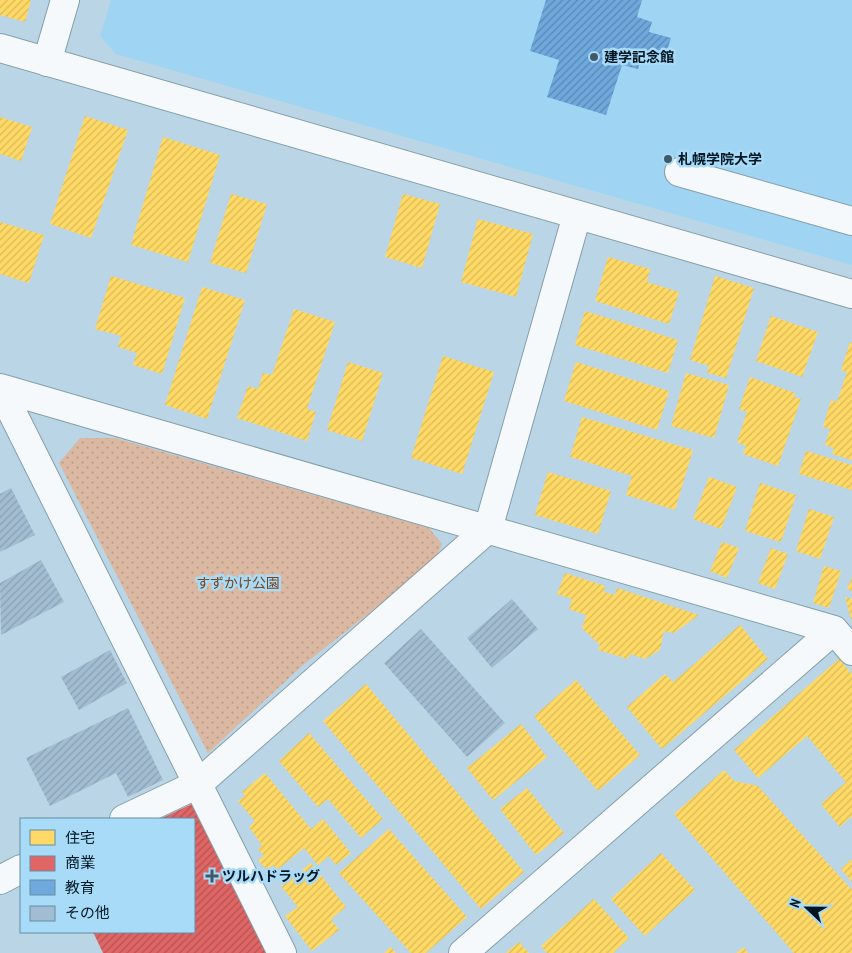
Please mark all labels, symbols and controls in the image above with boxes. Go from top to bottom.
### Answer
place label: 建学記念館 [604,48,674,66]
marker: 建学記念館 [588,51,600,63]
place label: 札幌学院大学 [678,150,762,168]
marker: 札幌学院大学 [662,153,674,165]
park label: すずかけ公園 [196,574,280,592]
legend [20,818,195,933]
text: 住宅 [65,828,95,847]
text: 商業 [65,853,95,872]
place label: ツルハドラッグ [222,867,320,885]
marker: ツルハドラッグ [206,870,218,882]
text: 教育 [65,878,95,897]
north arrow [782,883,832,933]
text: N [785,896,805,910]
text: その他 [65,903,110,922]

